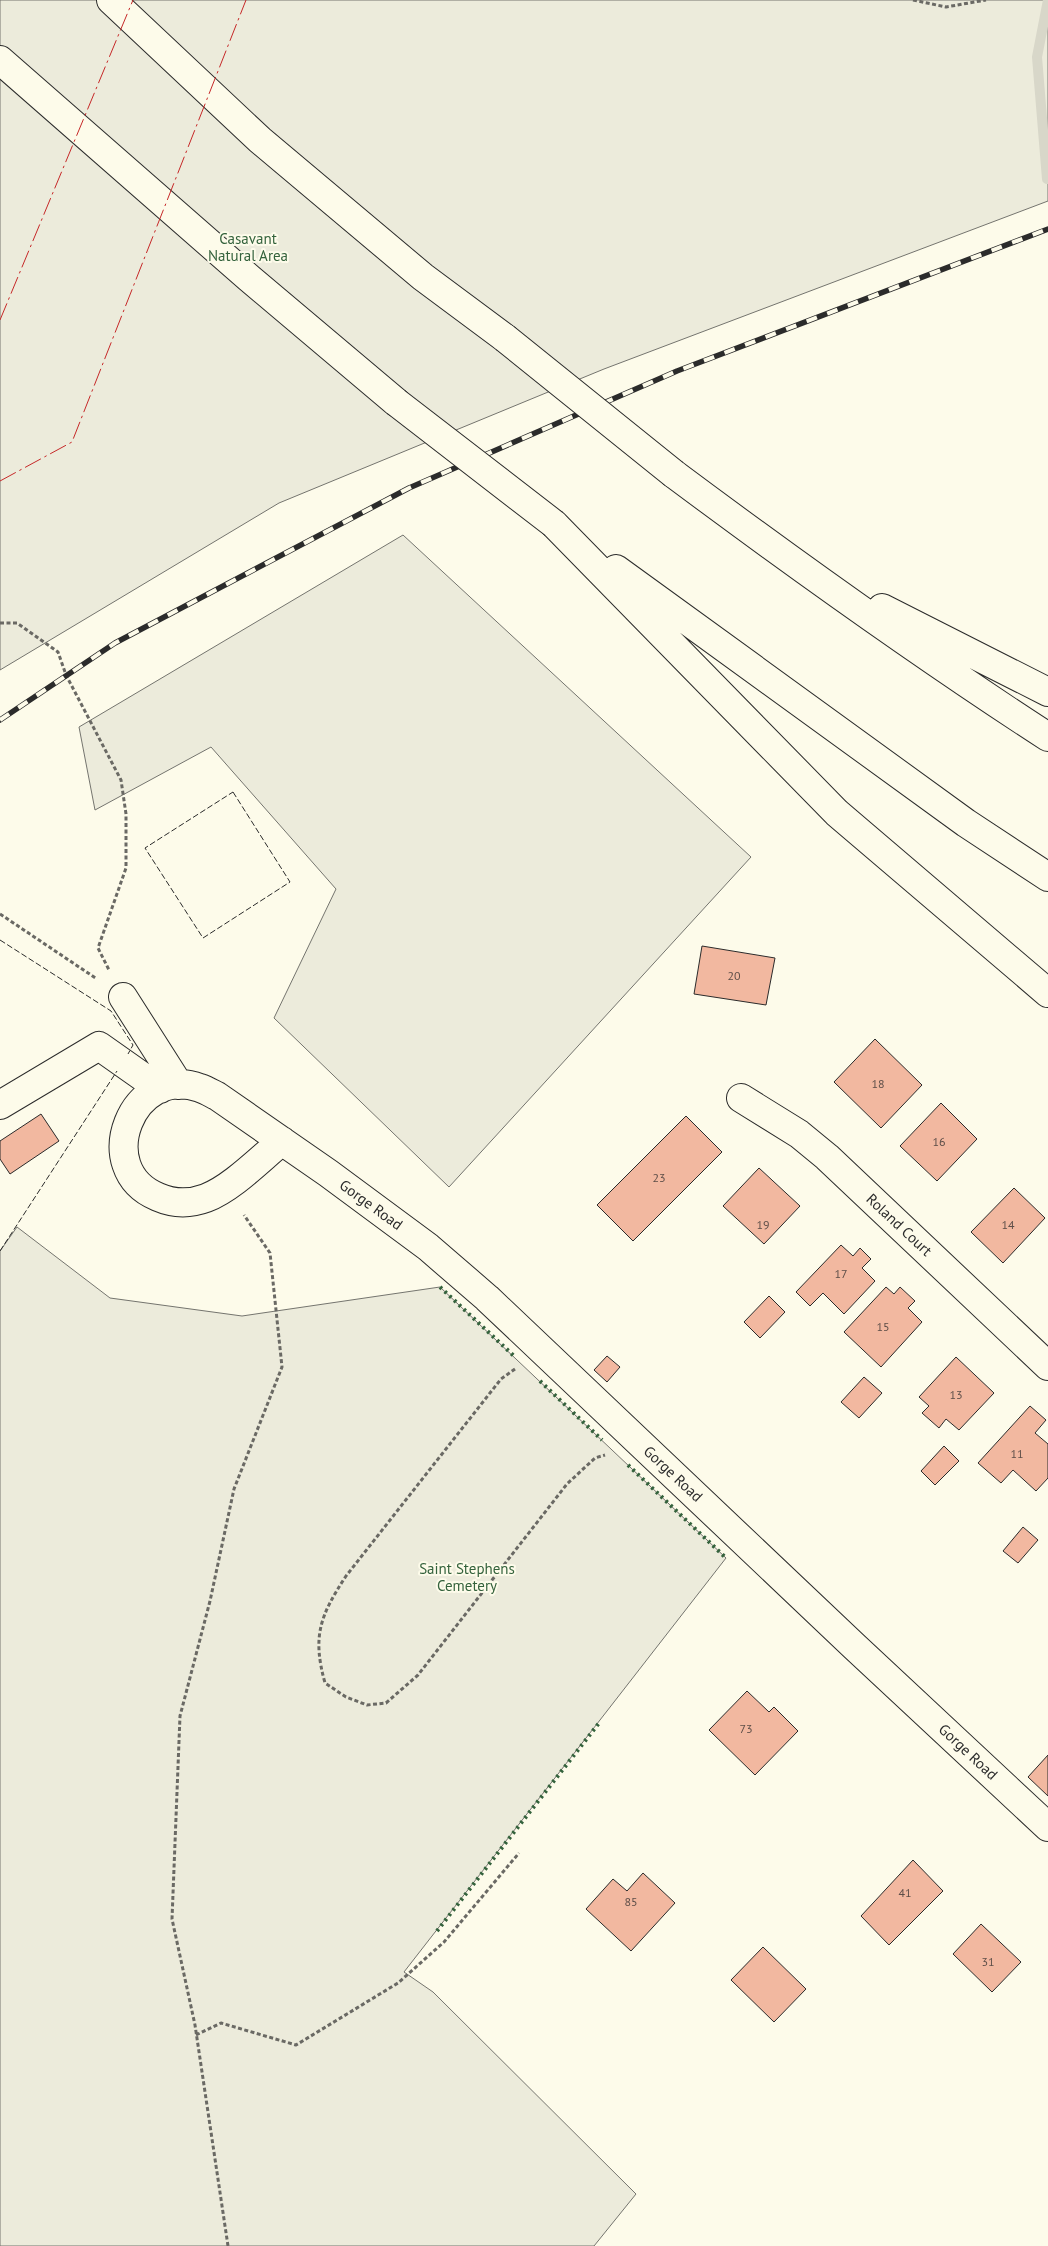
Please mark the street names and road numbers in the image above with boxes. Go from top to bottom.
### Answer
street label: Gorge Road [336,1175,407,1234]
street label: Roland Court [862,1189,936,1260]
street label: Gorge Road [640,1442,707,1506]
street label: Gorge Road [935,1720,1002,1784]

